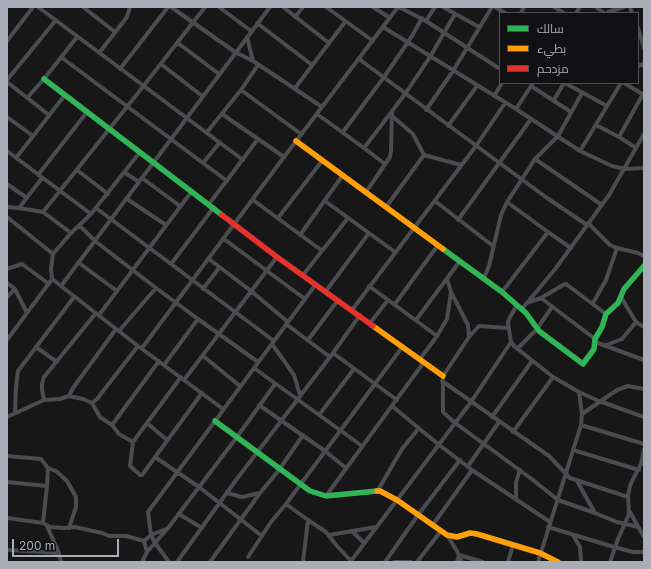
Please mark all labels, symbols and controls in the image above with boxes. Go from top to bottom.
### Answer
legend [499,12,639,84]
text: سالك [537,21,564,36]
text: بطيء [537,41,566,56]
text: مزدحم [537,61,569,76]
scale bar [14,531,121,557]
text: 200 m [19,538,55,553]

